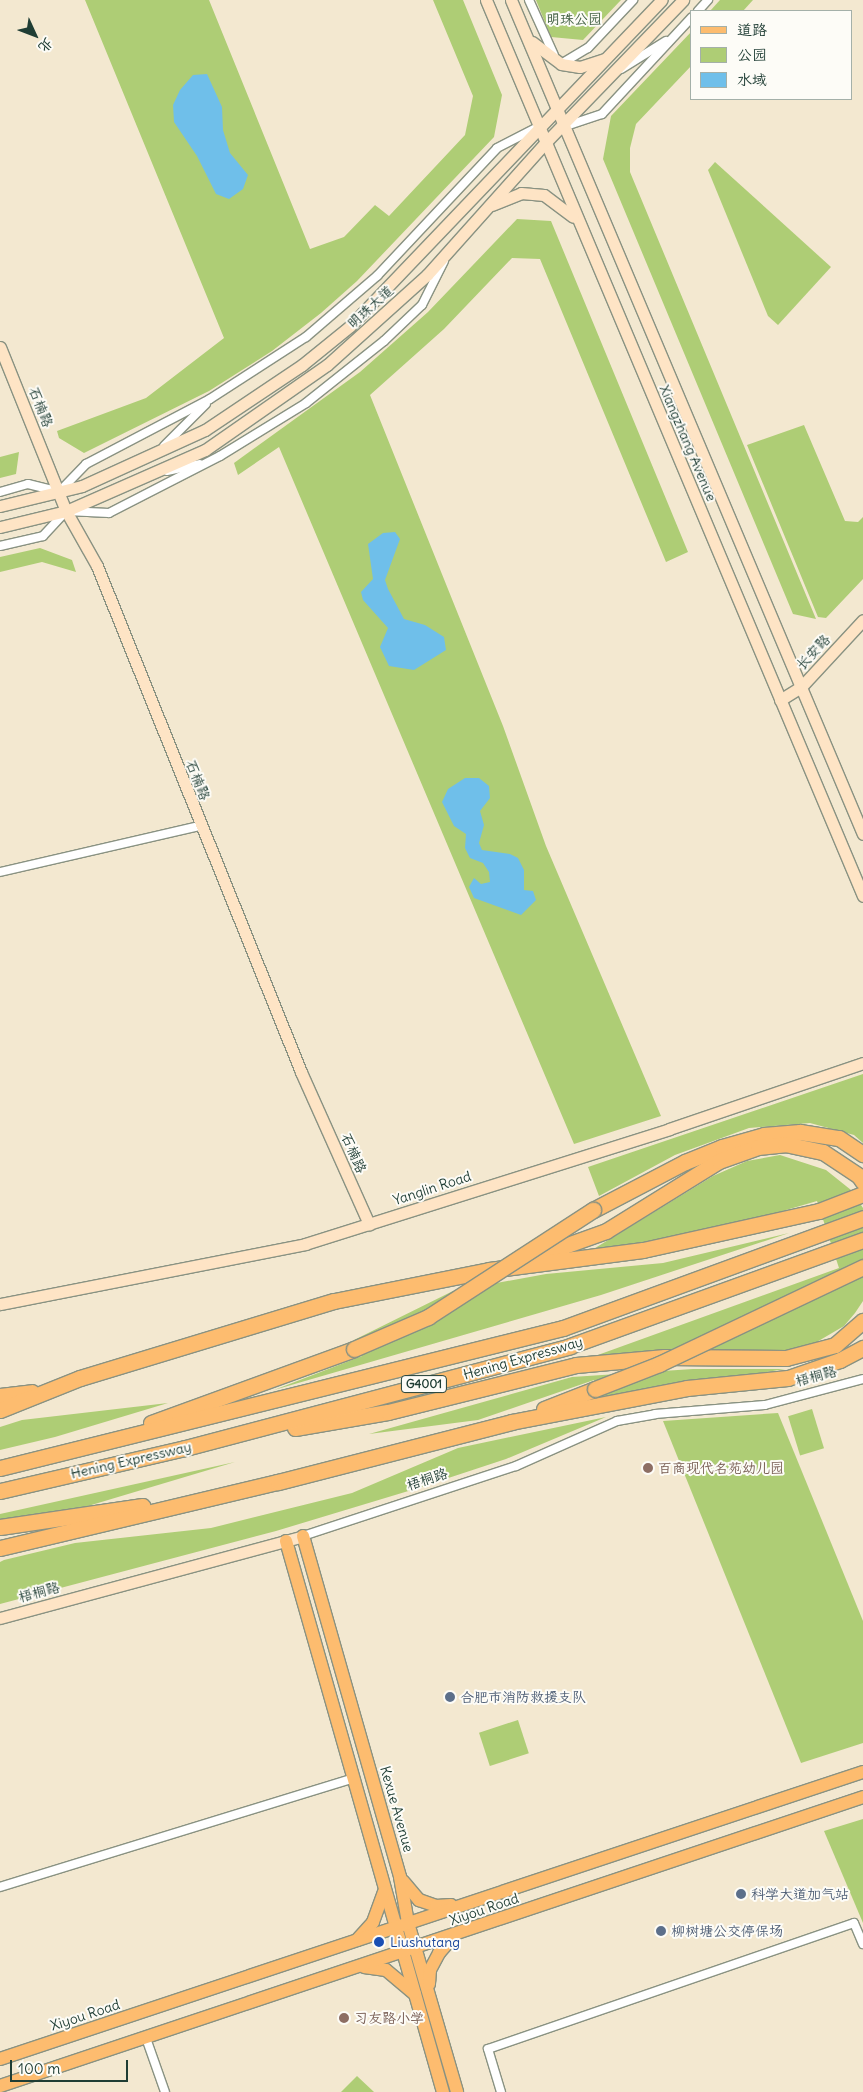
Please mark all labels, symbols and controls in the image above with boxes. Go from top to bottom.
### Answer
north arrow [10,10,60,60]
legend [690,10,853,100]
park label: 明珠公园 [546,11,602,27]
text: 道路 [737,20,767,39]
text: 北 [35,34,57,56]
text: 公园 [737,45,767,64]
text: 水域 [737,70,767,89]
street label: 明珠大道 [344,282,396,332]
street label: Xiangzhang Avenue [656,382,720,504]
street label: 石楠路 [25,384,57,430]
street label: 长安路 [793,631,833,673]
street label: 石楠路 [182,757,214,803]
street label: 石楠路 [338,1130,370,1176]
street label: Yanglin Road [391,1167,473,1209]
street label: Hening Expressway [461,1333,585,1383]
street label: 梧桐路 [794,1362,838,1390]
road number: G4001 [400,1375,448,1394]
street label: Hening Expressway [69,1438,193,1482]
place label: 百商现代名苑幼儿园 [658,1460,784,1476]
marker: 百商现代名苑幼儿园 [642,1462,654,1474]
street label: 梧桐路 [404,1465,450,1493]
street label: 梧桐路 [17,1578,61,1606]
place label: 合肥市消防救援支队 [460,1689,586,1705]
marker: 合肥市消防救援支队 [444,1691,456,1703]
street label: Kexue Avenue [377,1764,417,1854]
place label: 科学大道加气站 [751,1886,849,1902]
marker: 科学大道加气站 [735,1888,747,1900]
street label: Xiyou Road [447,1889,521,1929]
place label: 柳树塘公交停保场 [671,1923,783,1939]
marker: 柳树塘公交停保场 [655,1925,667,1937]
place label: Liushutang [390,1934,460,1950]
marker: Liushutang [372,1935,386,1949]
street label: Xiyou Road [48,1996,122,2034]
place label: 习友路小学 [354,2010,424,2026]
marker: 习友路小学 [338,2012,350,2024]
scale bar [12,2050,130,2082]
text: 100 m [18,2059,60,2078]

